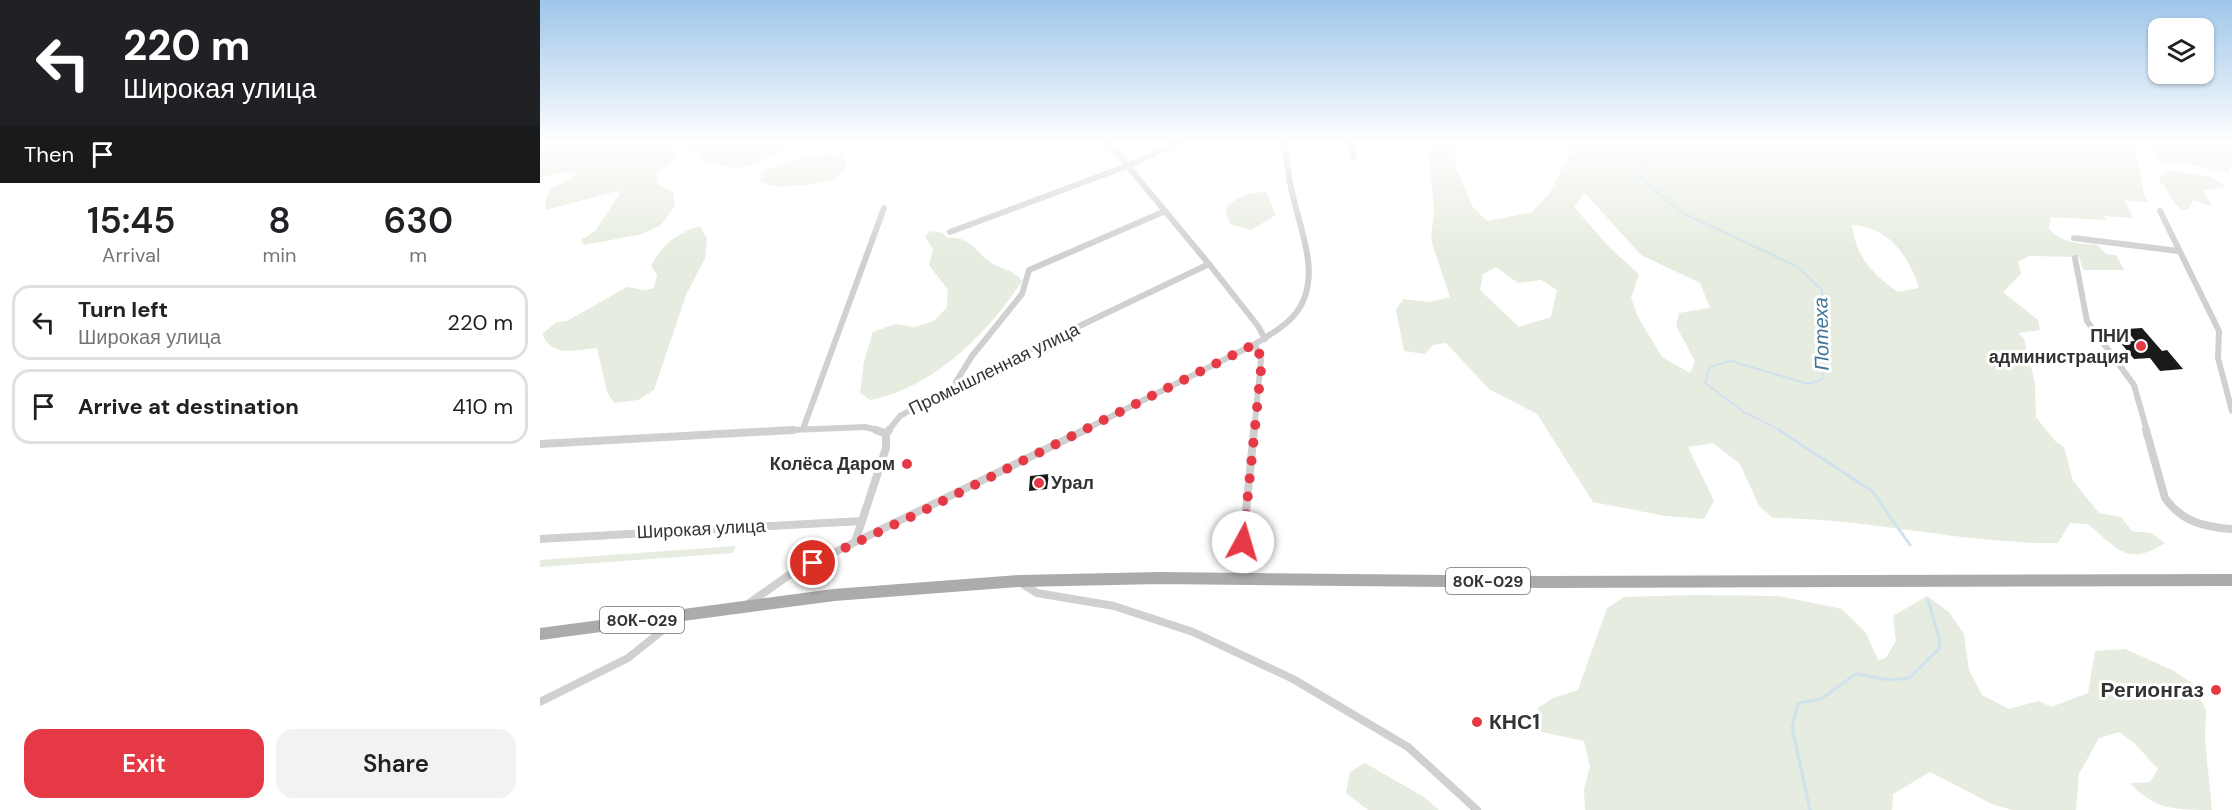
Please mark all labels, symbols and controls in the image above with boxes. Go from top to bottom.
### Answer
text: 220 m [123,18,250,73]
map controls [2148,18,2214,84]
button: layers [2148,18,2214,84]
icon: left [24,24,102,102]
text: Широкая улица [123,71,316,106]
icon: arrive [86,138,119,171]
text: Then [24,140,74,169]
text: 15:45 [87,197,176,244]
text: 8 [268,197,291,244]
text: 630 [384,197,453,244]
text: Arrival [102,242,160,268]
text: min [262,242,297,268]
text: m [409,242,427,268]
text: Turn left [78,295,168,324]
water label: Потеха [1807,297,1835,371]
icon: left [27,306,60,339]
text: 220 m [447,308,513,337]
street label: Промышленная улица [905,317,1084,421]
text: Широкая улица [78,324,221,350]
place label: ПНИ администрация [1989,324,2129,369]
marker: ПНИ администрация [2134,339,2148,353]
icon: arrive [27,390,60,423]
text: Arrive at destination [78,392,299,421]
text: 410 m [452,392,513,421]
place label: Колёса Даром [770,452,895,476]
marker: Колёса Даром [900,457,914,471]
place label: Урал [1051,471,1094,495]
marker: Урал [1032,476,1046,490]
position arrow [1211,510,1275,574]
street label: Широкая улица [636,514,767,544]
pin [787,537,838,588]
icon: arrive [796,546,829,579]
road number: 80К-029 [1446,568,1530,594]
road number: 80К-029 [600,607,684,633]
place label: Регионгаз [2101,676,2204,704]
marker: Регионгаз [2209,683,2223,697]
place label: КНС1 [1489,708,1540,736]
marker: КНС1 [1470,715,1484,729]
button: Exit [24,729,264,798]
button: Share [276,729,516,798]

